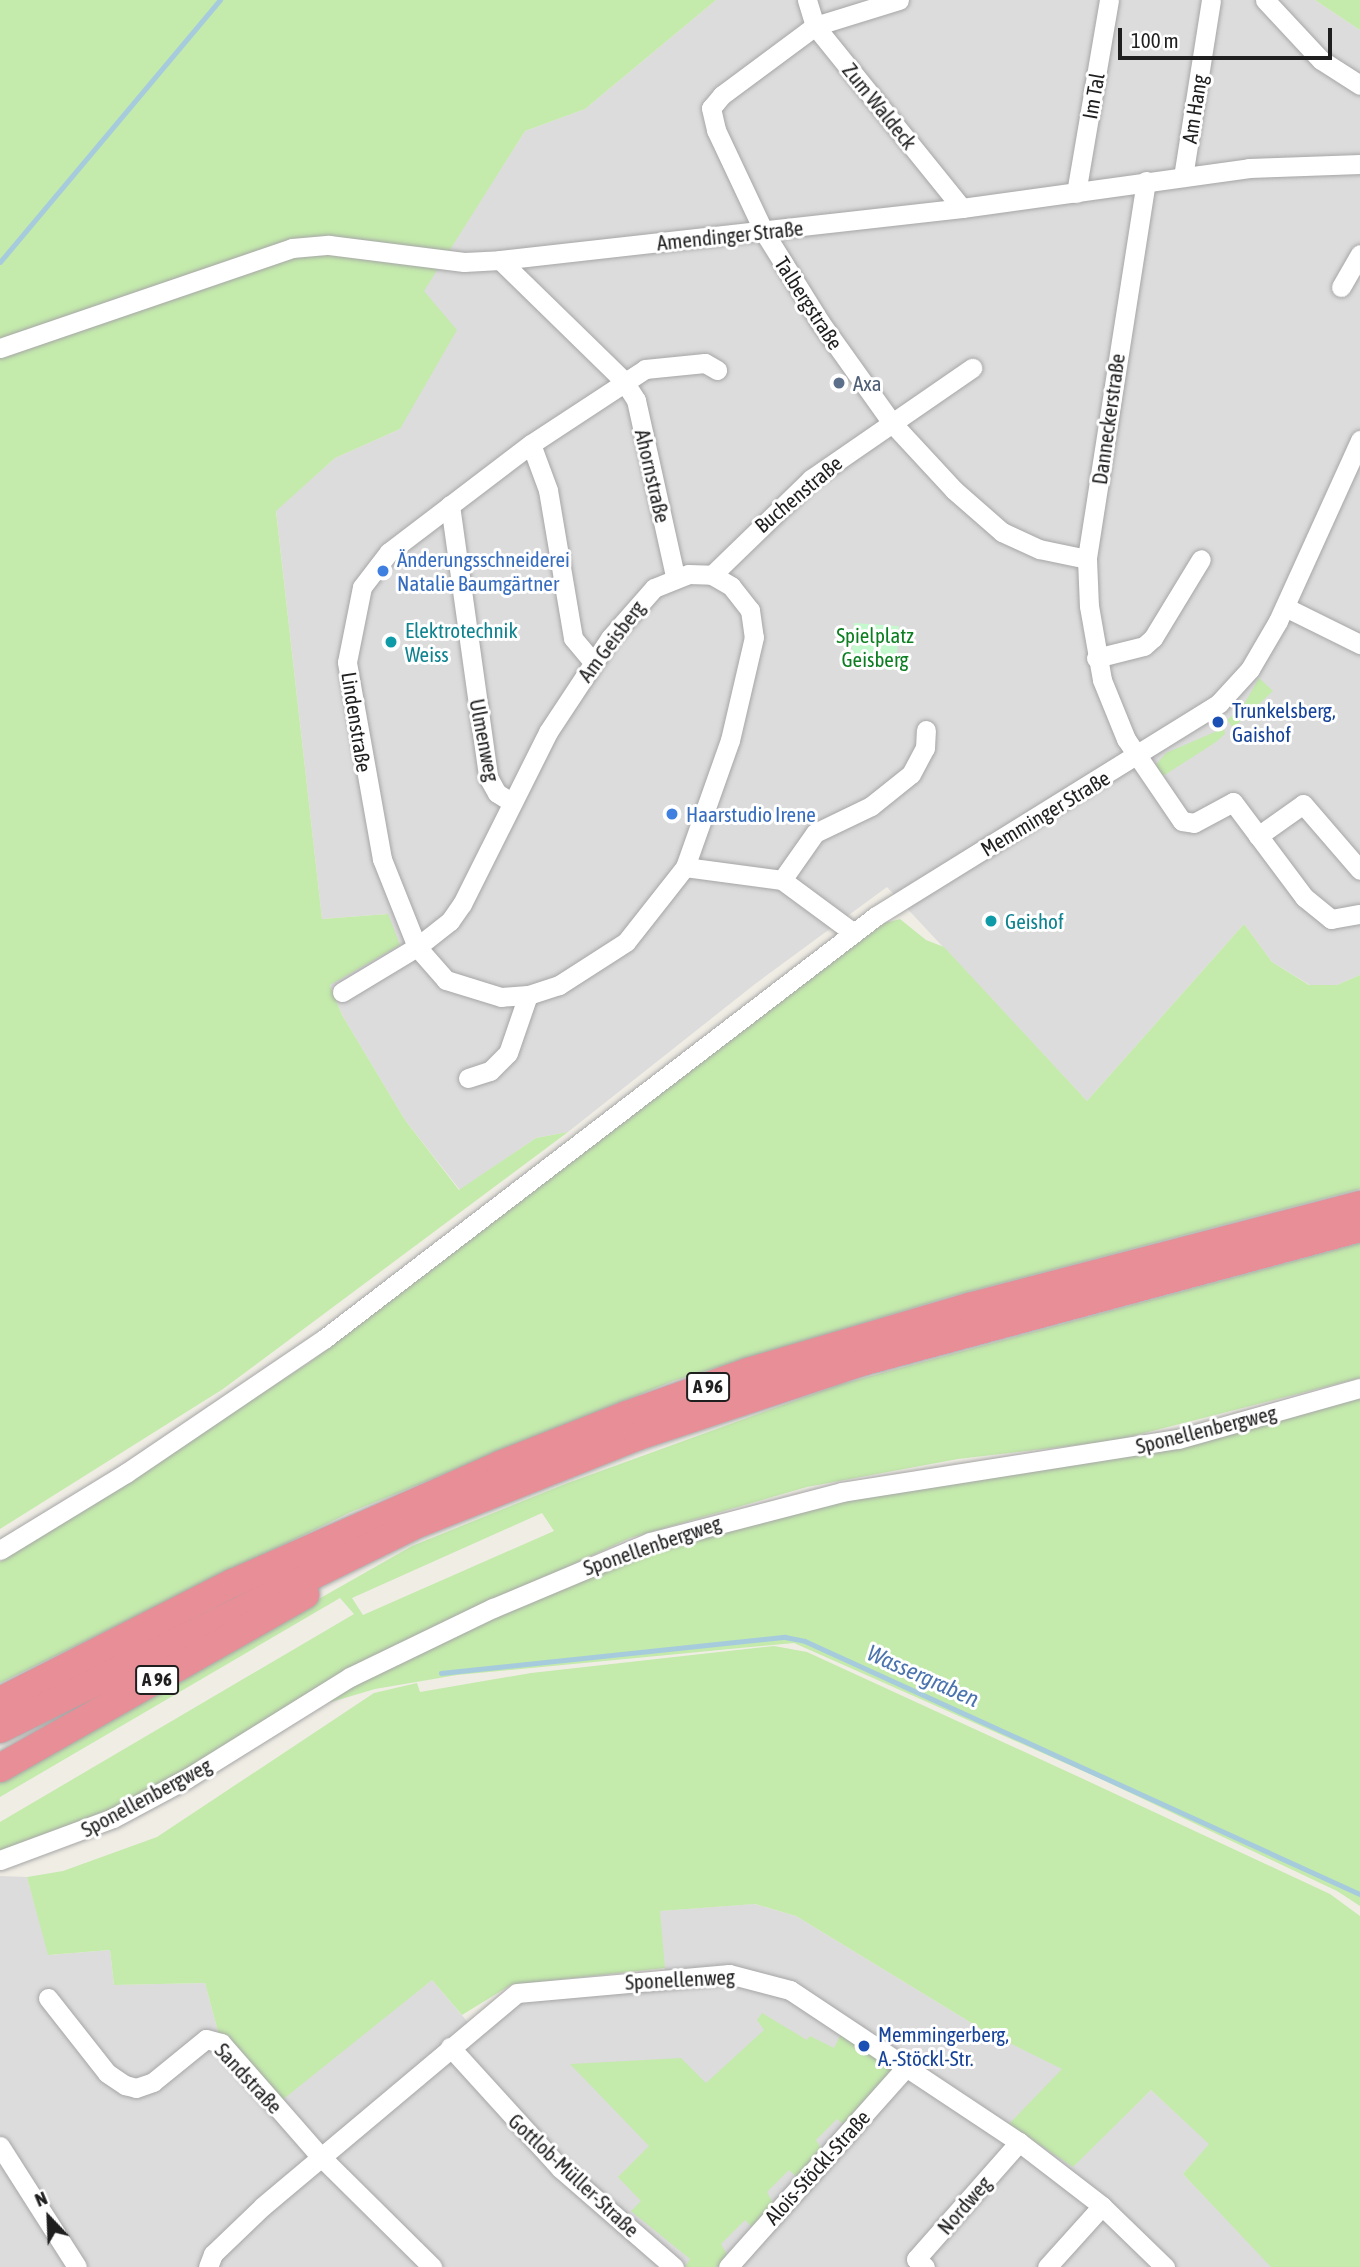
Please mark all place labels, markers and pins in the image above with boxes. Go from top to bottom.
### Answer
place label: Axa [853,370,882,396]
marker: Axa [831,375,847,391]
place label: Änderungsschneiderei Natalie Baumgärtner [397,546,570,596]
marker: Änderungsschneiderei Natalie Baumgärtner [375,563,391,579]
place label: Elektrotechnik Weiss [405,617,518,667]
marker: Elektrotechnik Weiss [383,634,399,650]
place label: Trunkelsberg, Gaishof [1232,697,1336,747]
marker: Trunkelsberg, Gaishof [1210,714,1226,730]
place label: Haarstudio Irene [686,801,816,827]
marker: Haarstudio Irene [664,806,680,822]
place label: Geishof [1005,908,1064,934]
marker: Geishof [983,913,999,929]
place label: Memmingerberg, A.-Stöckl-Str. [878,2021,1009,2071]
marker: Memmingerberg, A.-Stöckl-Str. [856,2038,872,2054]

